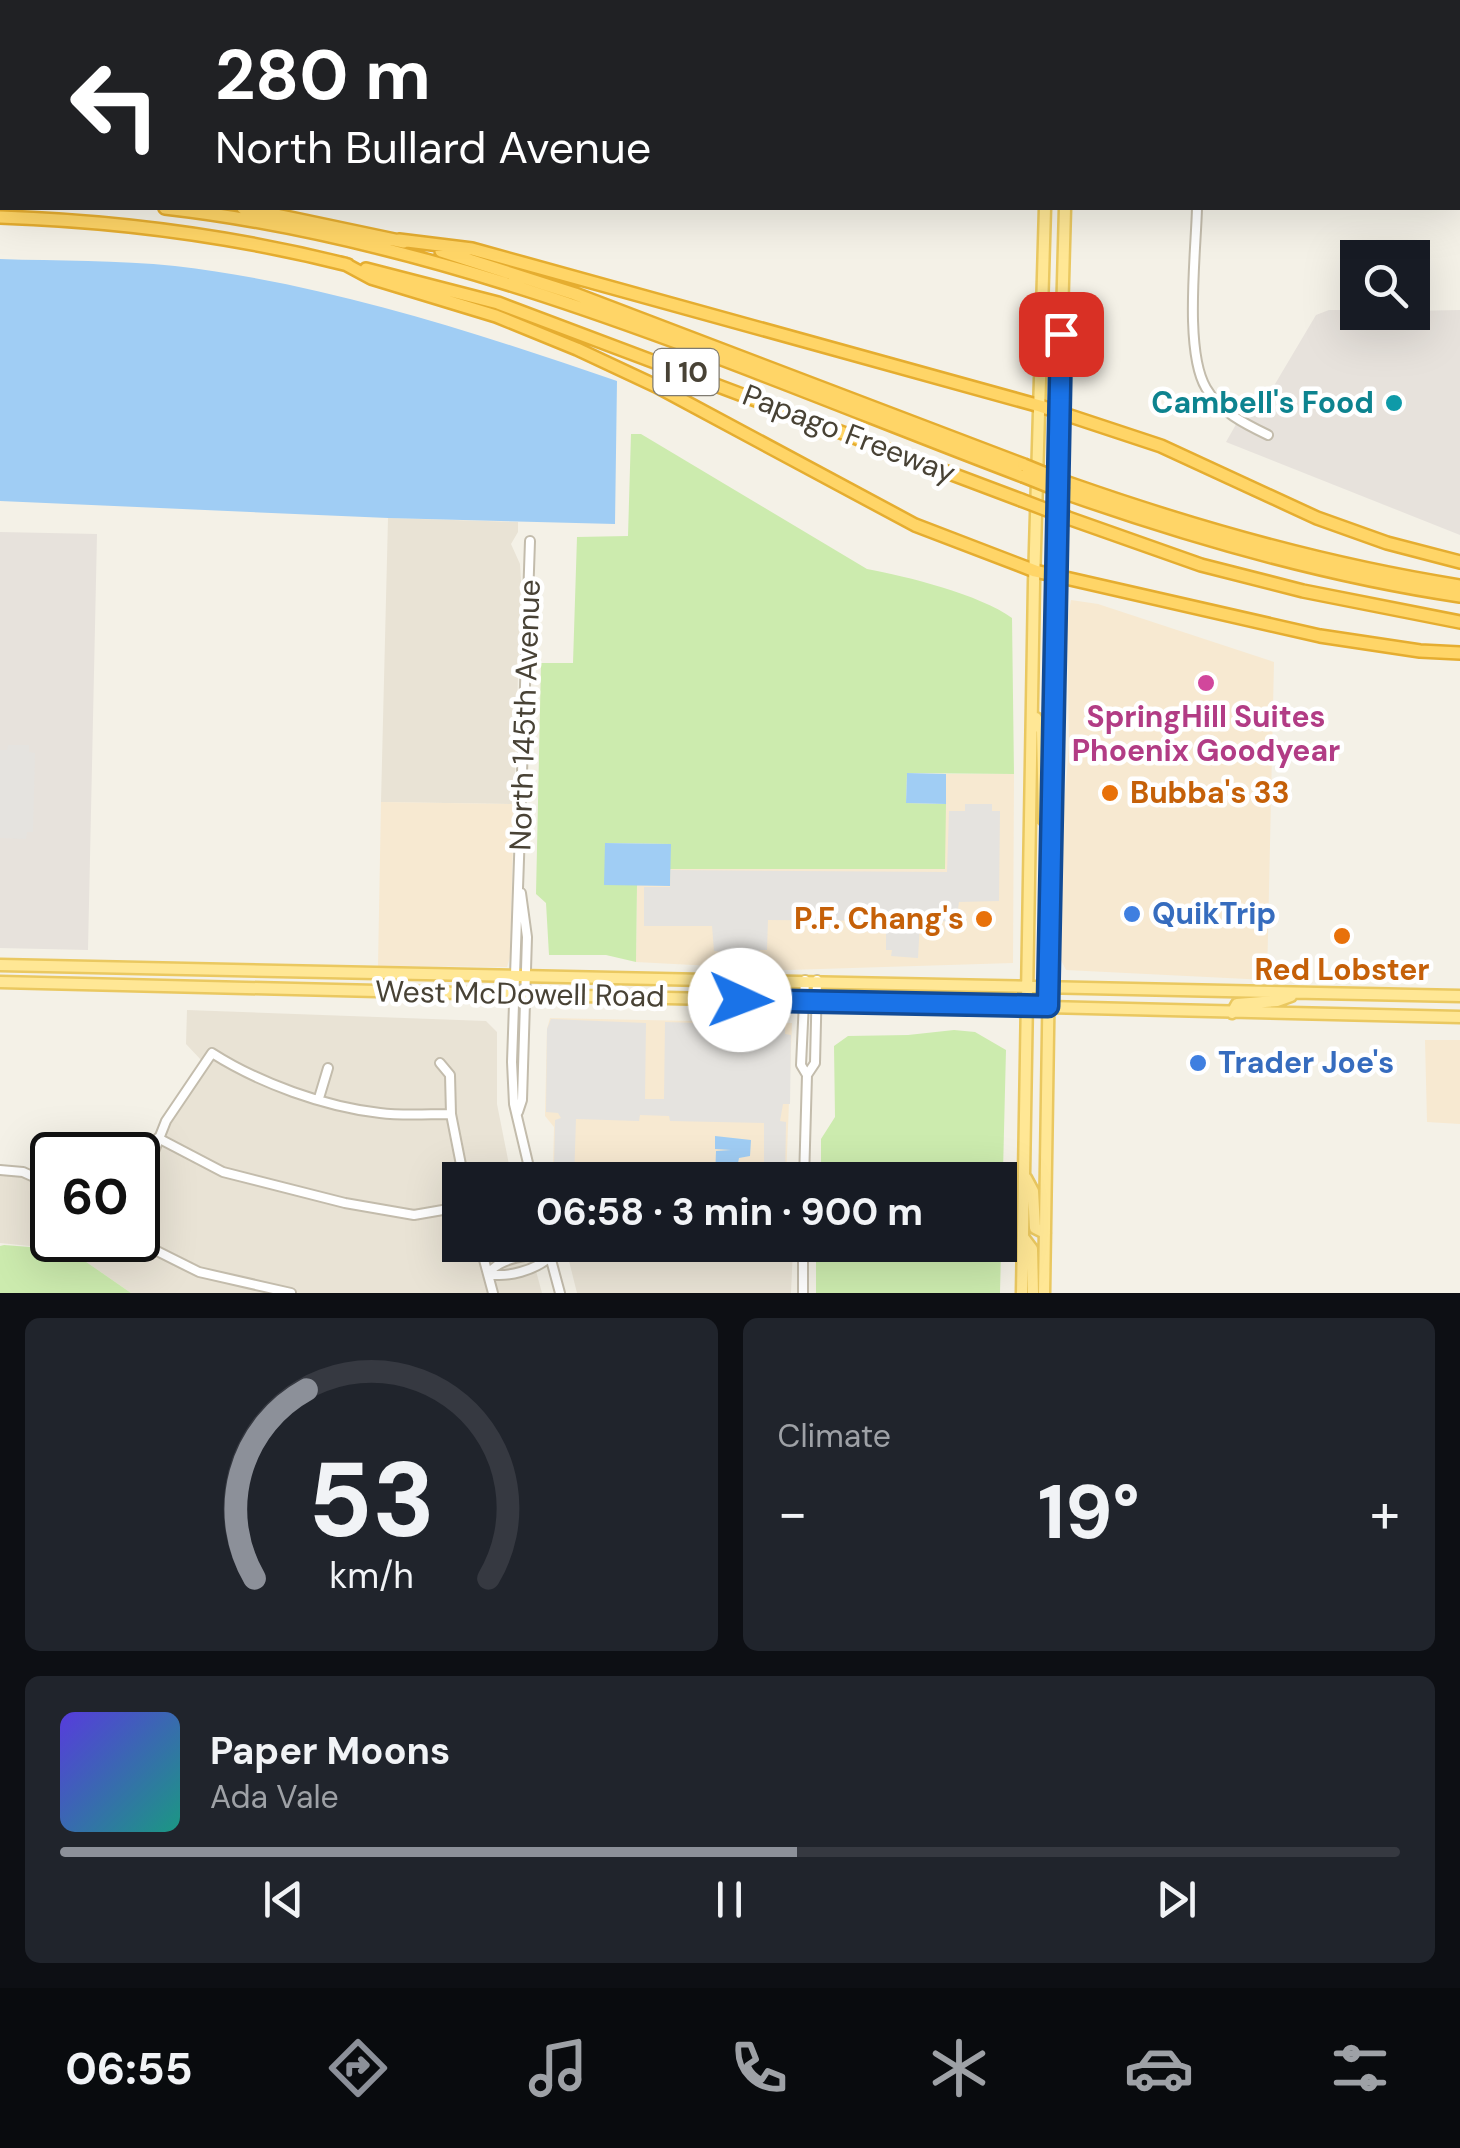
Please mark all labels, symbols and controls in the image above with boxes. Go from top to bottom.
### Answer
text: 280 m [215,30,431,121]
icon: left [50,40,180,170]
text: North Bullard Avenue [215,118,651,177]
map controls [1340,240,1430,330]
button: search [1340,240,1430,330]
pin [1019,292,1104,377]
icon: arrive [1034,307,1089,362]
road number: I 10 [654,349,718,395]
street label: Papago Freeway [737,375,961,492]
place label: Cambell's Food [1151,383,1374,422]
marker: Cambell's Food [1383,392,1405,414]
street label: North 145th Avenue [500,579,549,851]
marker: SpringHill Suites Phoenix Goodyear [1195,672,1217,694]
place label: SpringHill Suites Phoenix Goodyear [1072,697,1340,770]
place label: Bubba's 33 [1130,773,1290,812]
marker: Bubba's 33 [1099,782,1121,804]
place label: QuikTrip [1152,894,1276,933]
place label: P.F. Chang's [794,899,964,938]
marker: QuikTrip [1121,903,1143,925]
marker: P.F. Chang's [973,908,995,930]
marker: Red Lobster [1331,925,1353,947]
position arrow [688,948,792,1052]
place label: Red Lobster [1254,950,1430,989]
street label: West McDowell Road [375,971,665,1016]
place label: Trader Joe's [1218,1043,1394,1082]
marker: Trader Joe's [1187,1052,1209,1074]
speed limit sign: 60 [30,1132,160,1262]
text: 06:58 · 3 min · 900 m [536,1187,923,1237]
text: Climate [778,1415,891,1457]
text: 53 [308,1433,435,1568]
text: 19° [1038,1464,1140,1561]
text: − [778,1477,808,1549]
text: + [1370,1477,1400,1549]
text: km/h [329,1553,413,1599]
text: Paper Moons [210,1726,450,1776]
text: Ada Vale [210,1776,339,1818]
icon: previous [256,1872,311,1927]
icon: pause [702,1872,757,1927]
icon: next [1149,1872,1204,1927]
icon: directions [323,2033,393,2103]
icon: music [523,2033,593,2103]
icon: phone [724,2033,794,2103]
icon: climate [924,2033,994,2103]
icon: car [1124,2033,1194,2103]
icon: filters [1325,2033,1395,2103]
text: 06:55 [65,2039,193,2098]

